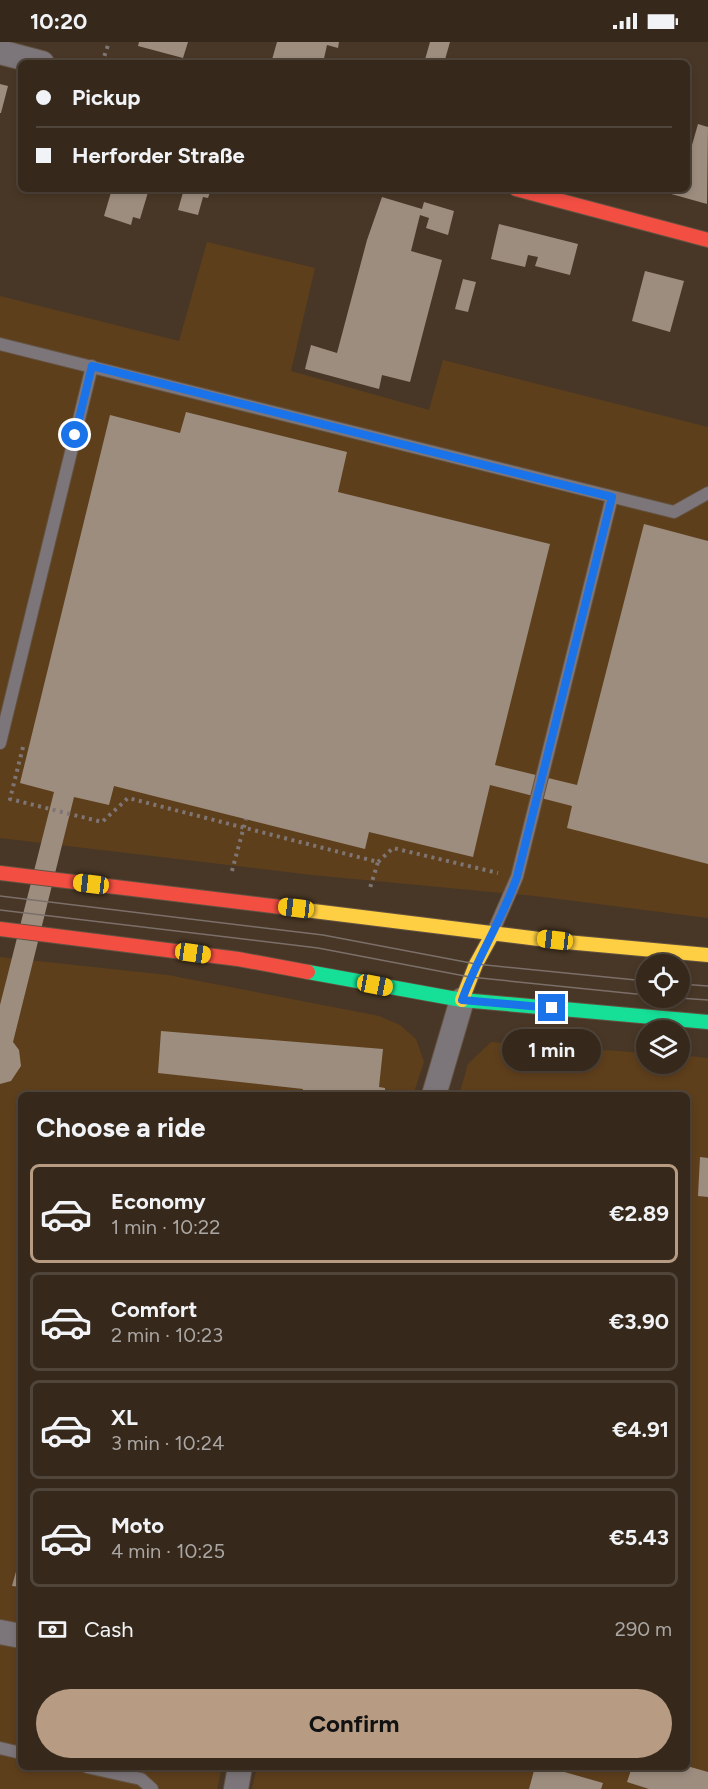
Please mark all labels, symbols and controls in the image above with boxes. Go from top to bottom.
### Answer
text: 10:20 [30,8,87,35]
text: Pickup [72,84,141,111]
text: Herforder Straße [72,142,245,169]
route start [61,421,88,448]
car [72,873,110,895]
car [277,897,315,919]
car [536,929,574,951]
car [174,942,212,964]
map controls [636,954,690,1074]
button: locate [636,954,690,1008]
car [356,973,394,997]
route end [538,994,565,1021]
button: layers [636,1020,690,1074]
callout: 1 min [502,1029,602,1071]
text: 1 min [528,1038,575,1062]
text: Choose a ride [36,1111,205,1144]
icon: car [39,1187,93,1241]
text: Economy [111,1188,206,1215]
text: €2.89 [609,1200,669,1227]
text: 1 min · 10:22 [111,1215,220,1239]
icon: car [39,1295,93,1349]
text: Comfort [111,1296,197,1323]
text: €3.90 [609,1308,669,1335]
text: 2 min · 10:23 [111,1323,223,1347]
icon: car [39,1403,93,1457]
text: XL [111,1404,138,1431]
text: €4.91 [612,1416,669,1443]
text: 3 min · 10:24 [111,1431,224,1455]
icon: car [39,1511,93,1565]
text: Moto [111,1512,164,1539]
text: €5.43 [609,1524,669,1551]
text: 4 min · 10:25 [111,1539,225,1563]
icon: cash [36,1613,69,1646]
text: Cash [84,1616,134,1643]
text: 290 m [615,1617,672,1641]
button: Confirm [36,1689,672,1758]

